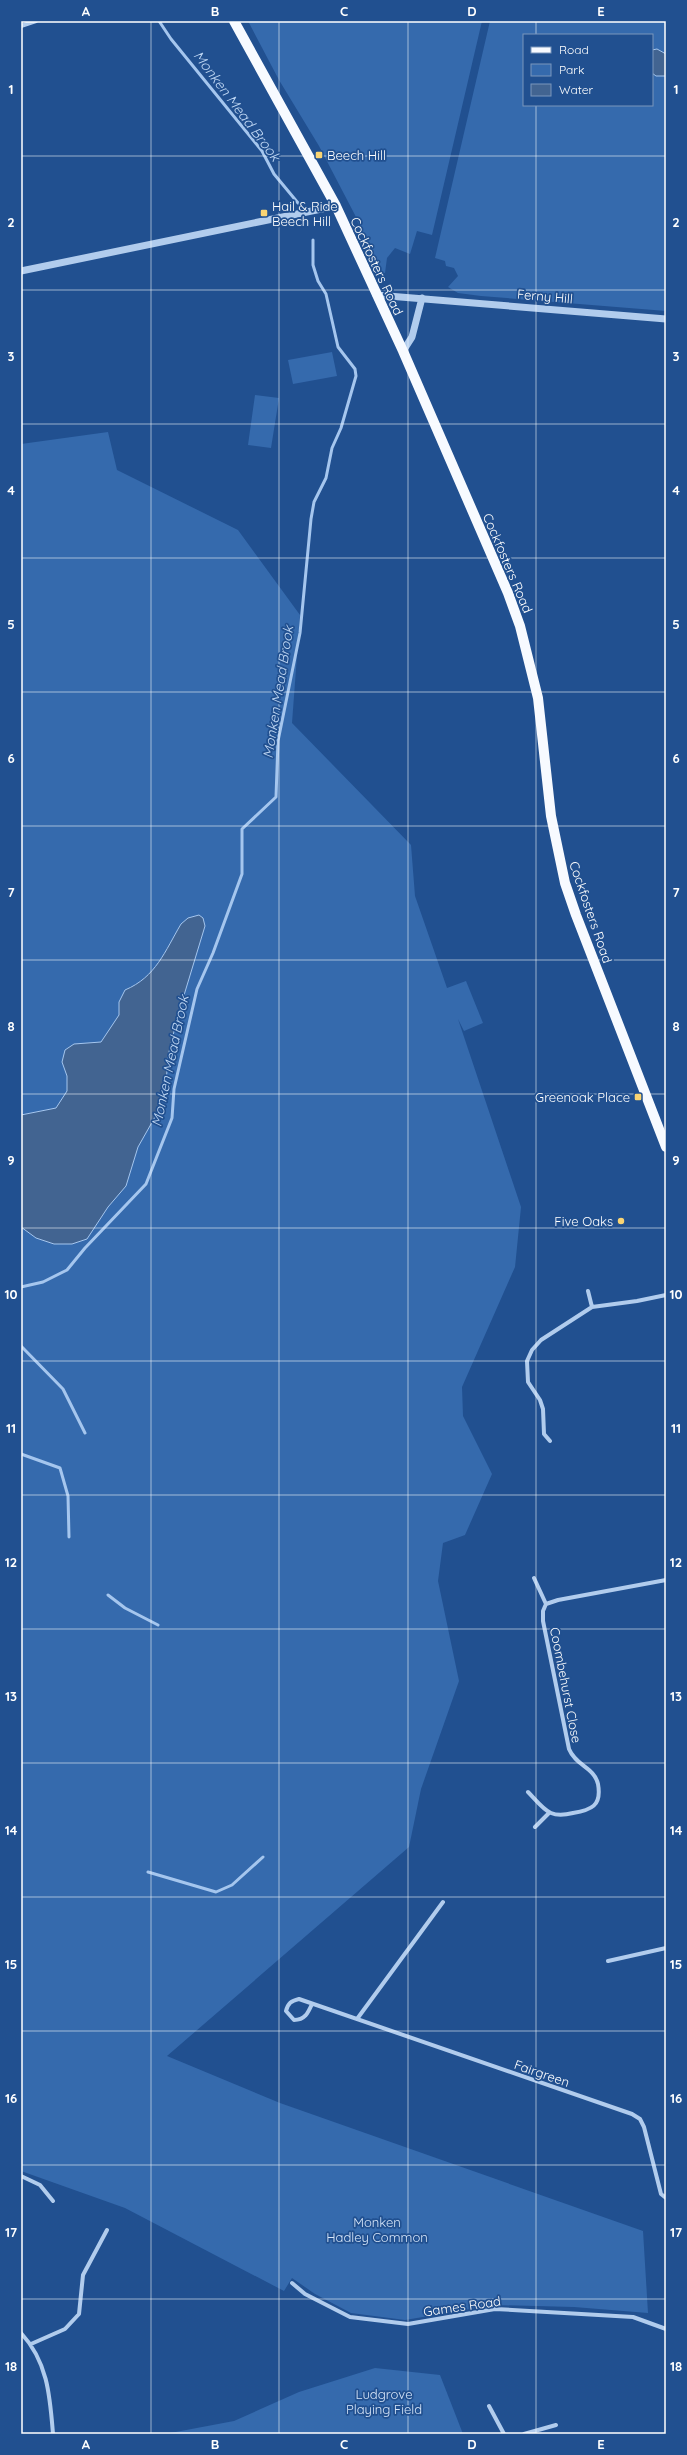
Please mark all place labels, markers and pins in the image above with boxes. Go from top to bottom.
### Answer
place label: Beech Hill [327,147,386,163]
marker: Beech Hill [314,150,324,160]
place label: Hail & Ride Beech Hill [272,198,338,229]
marker: Hail & Ride Beech Hill [259,208,269,218]
place label: Greenoak Place [535,1089,630,1105]
marker: Greenoak Place [633,1092,643,1102]
place label: Five Oaks [554,1213,613,1229]
marker: Five Oaks [616,1216,626,1226]

